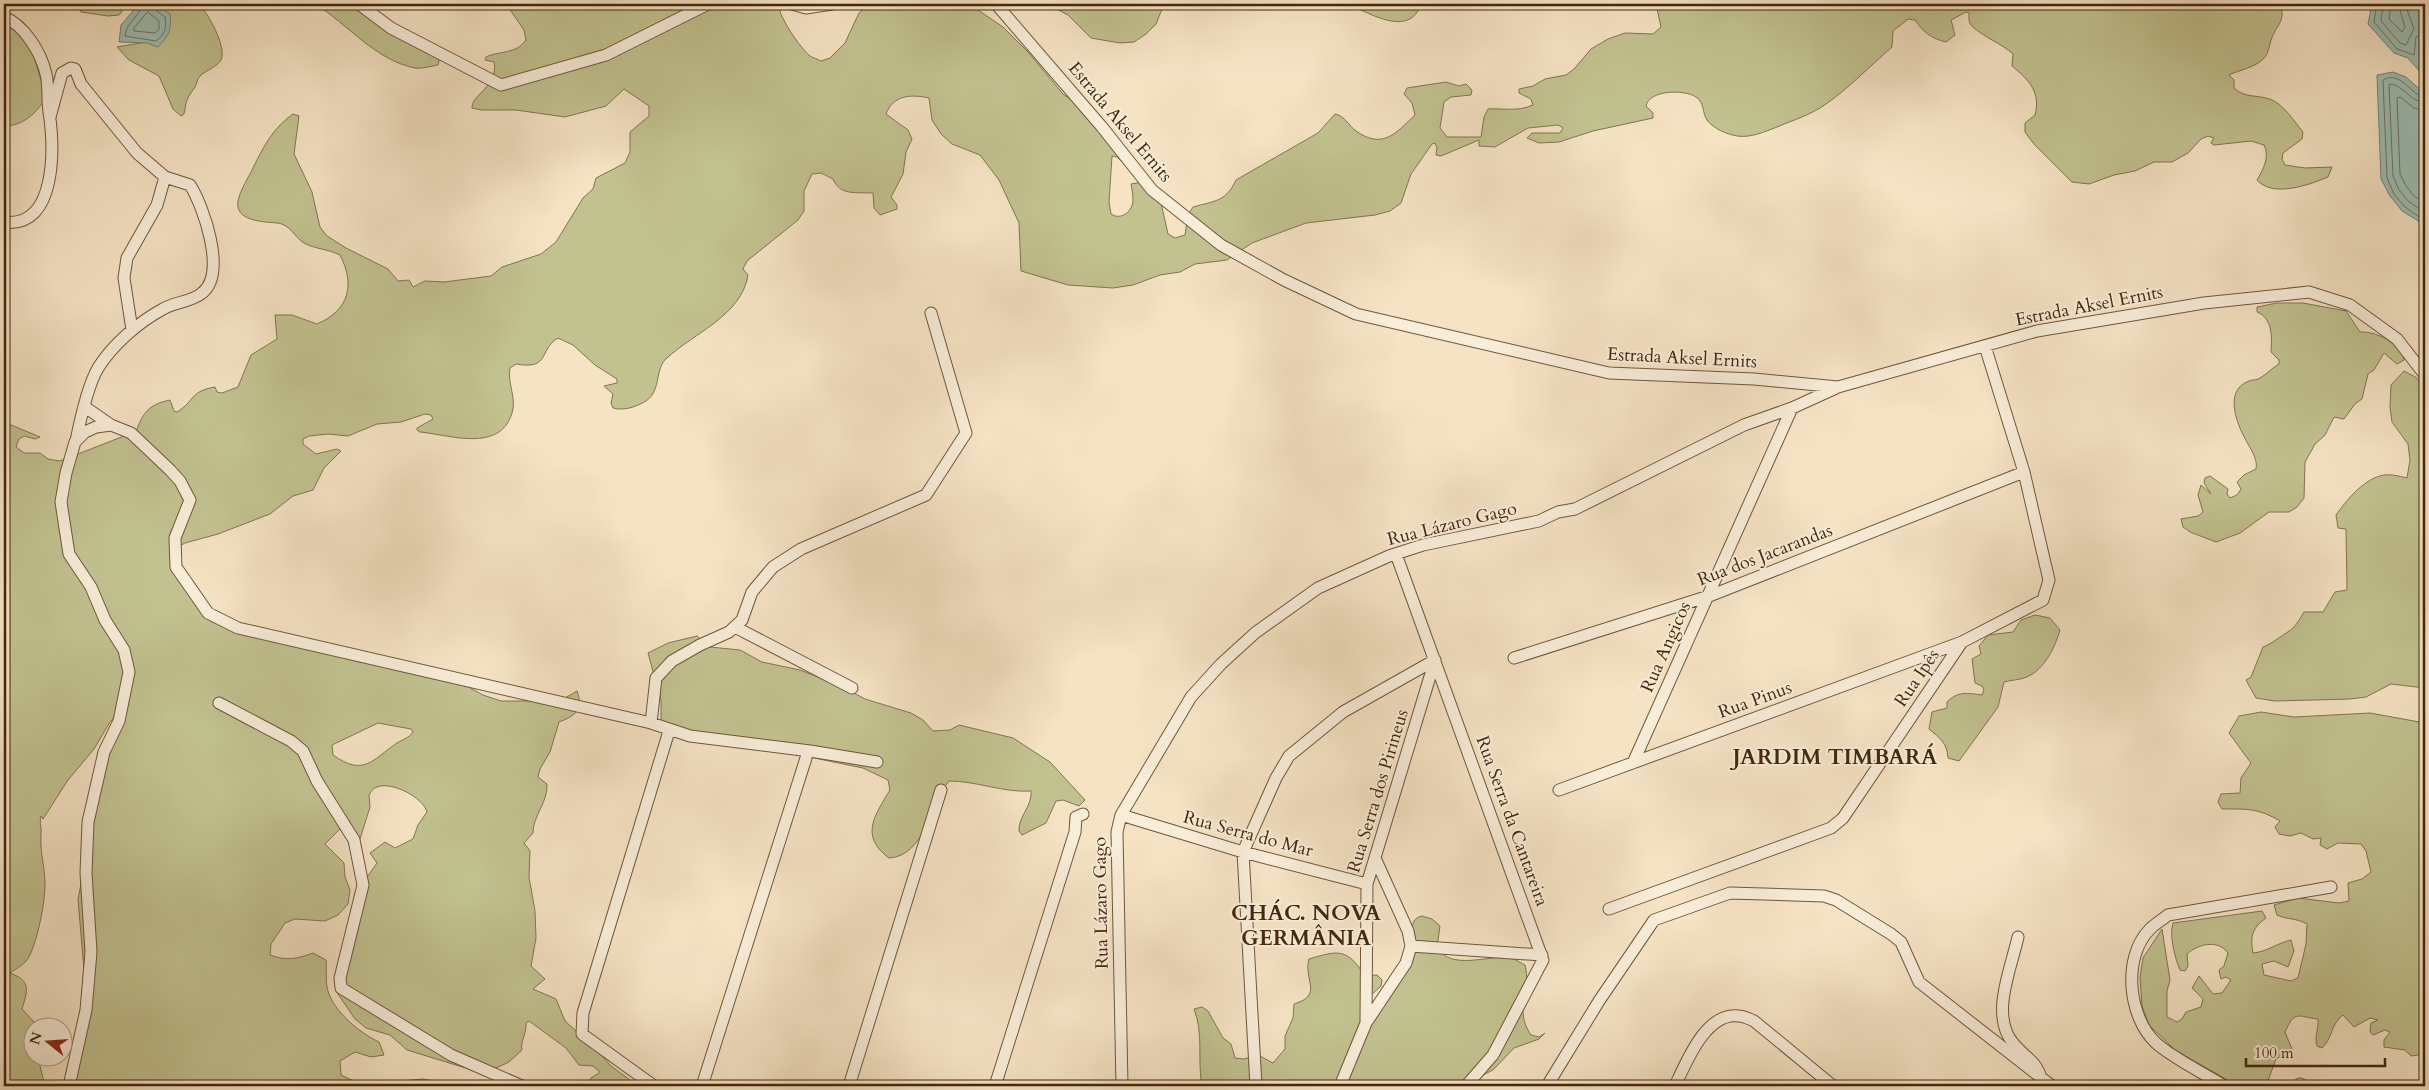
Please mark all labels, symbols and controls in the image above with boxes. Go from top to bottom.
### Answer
street label: Estrada Aksel Ernits [1062,56,1178,188]
street label: Estrada Aksel Ernits [2013,279,2165,333]
street label: Estrada Aksel Ernits [1606,342,1758,374]
street label: Rua Lázaro Gago [1385,496,1520,552]
street label: Rua dos Jacarandas [1694,518,1836,592]
street label: Rua Angicos [1635,598,1697,696]
street label: Rua Ipês [1888,644,1946,712]
street label: Rua Pinus [1715,675,1795,725]
street label: Rua Serra dos Pirineus [1341,706,1415,876]
street label: Rua Serra da Cantareira [1470,732,1555,910]
district label: JARDIM TIMBARÁ [1729,742,1938,772]
street label: Rua Serra do Mar [1180,805,1316,863]
street label: Rua Lázaro Gago [1087,836,1115,969]
district label: CHÁC. NOVA GERMÂNIA [1231,898,1381,953]
north arrow [22,1018,72,1068]
text: N [25,1030,47,1047]
scale bar [2246,1035,2385,1067]
text: 100 m [2254,1043,2294,1063]

